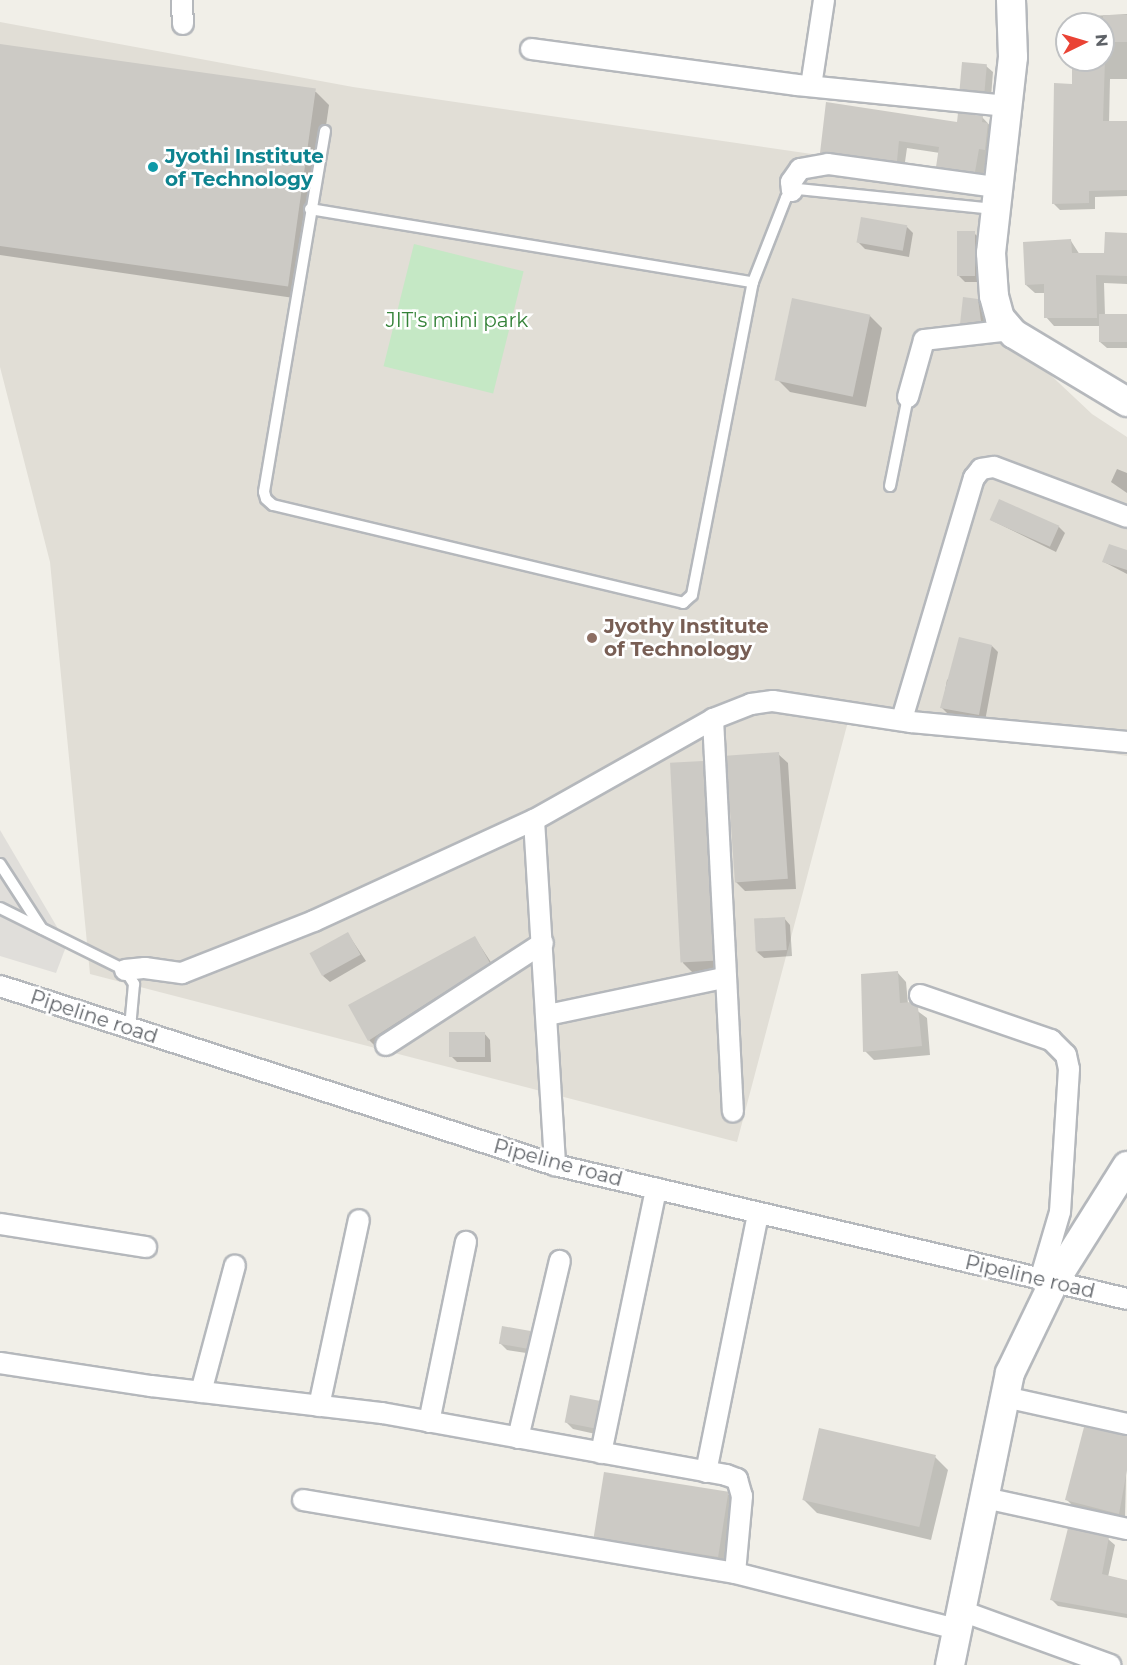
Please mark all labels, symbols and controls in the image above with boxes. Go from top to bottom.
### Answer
north arrow [1055,12,1115,72]
text: N [1091,33,1111,48]
place label: Jyothi Institute of Technology [165,144,324,191]
marker: Jyothi Institute of Technology [146,160,160,174]
park label: JIT's mini park [386,308,528,332]
place label: Jyothy Institute of Technology [604,614,769,661]
marker: Jyothy Institute of Technology [585,631,599,645]
street label: Pipeline road [27,985,161,1049]
street label: Pipeline road [491,1134,625,1192]
street label: Pipeline road [963,1250,1097,1304]

